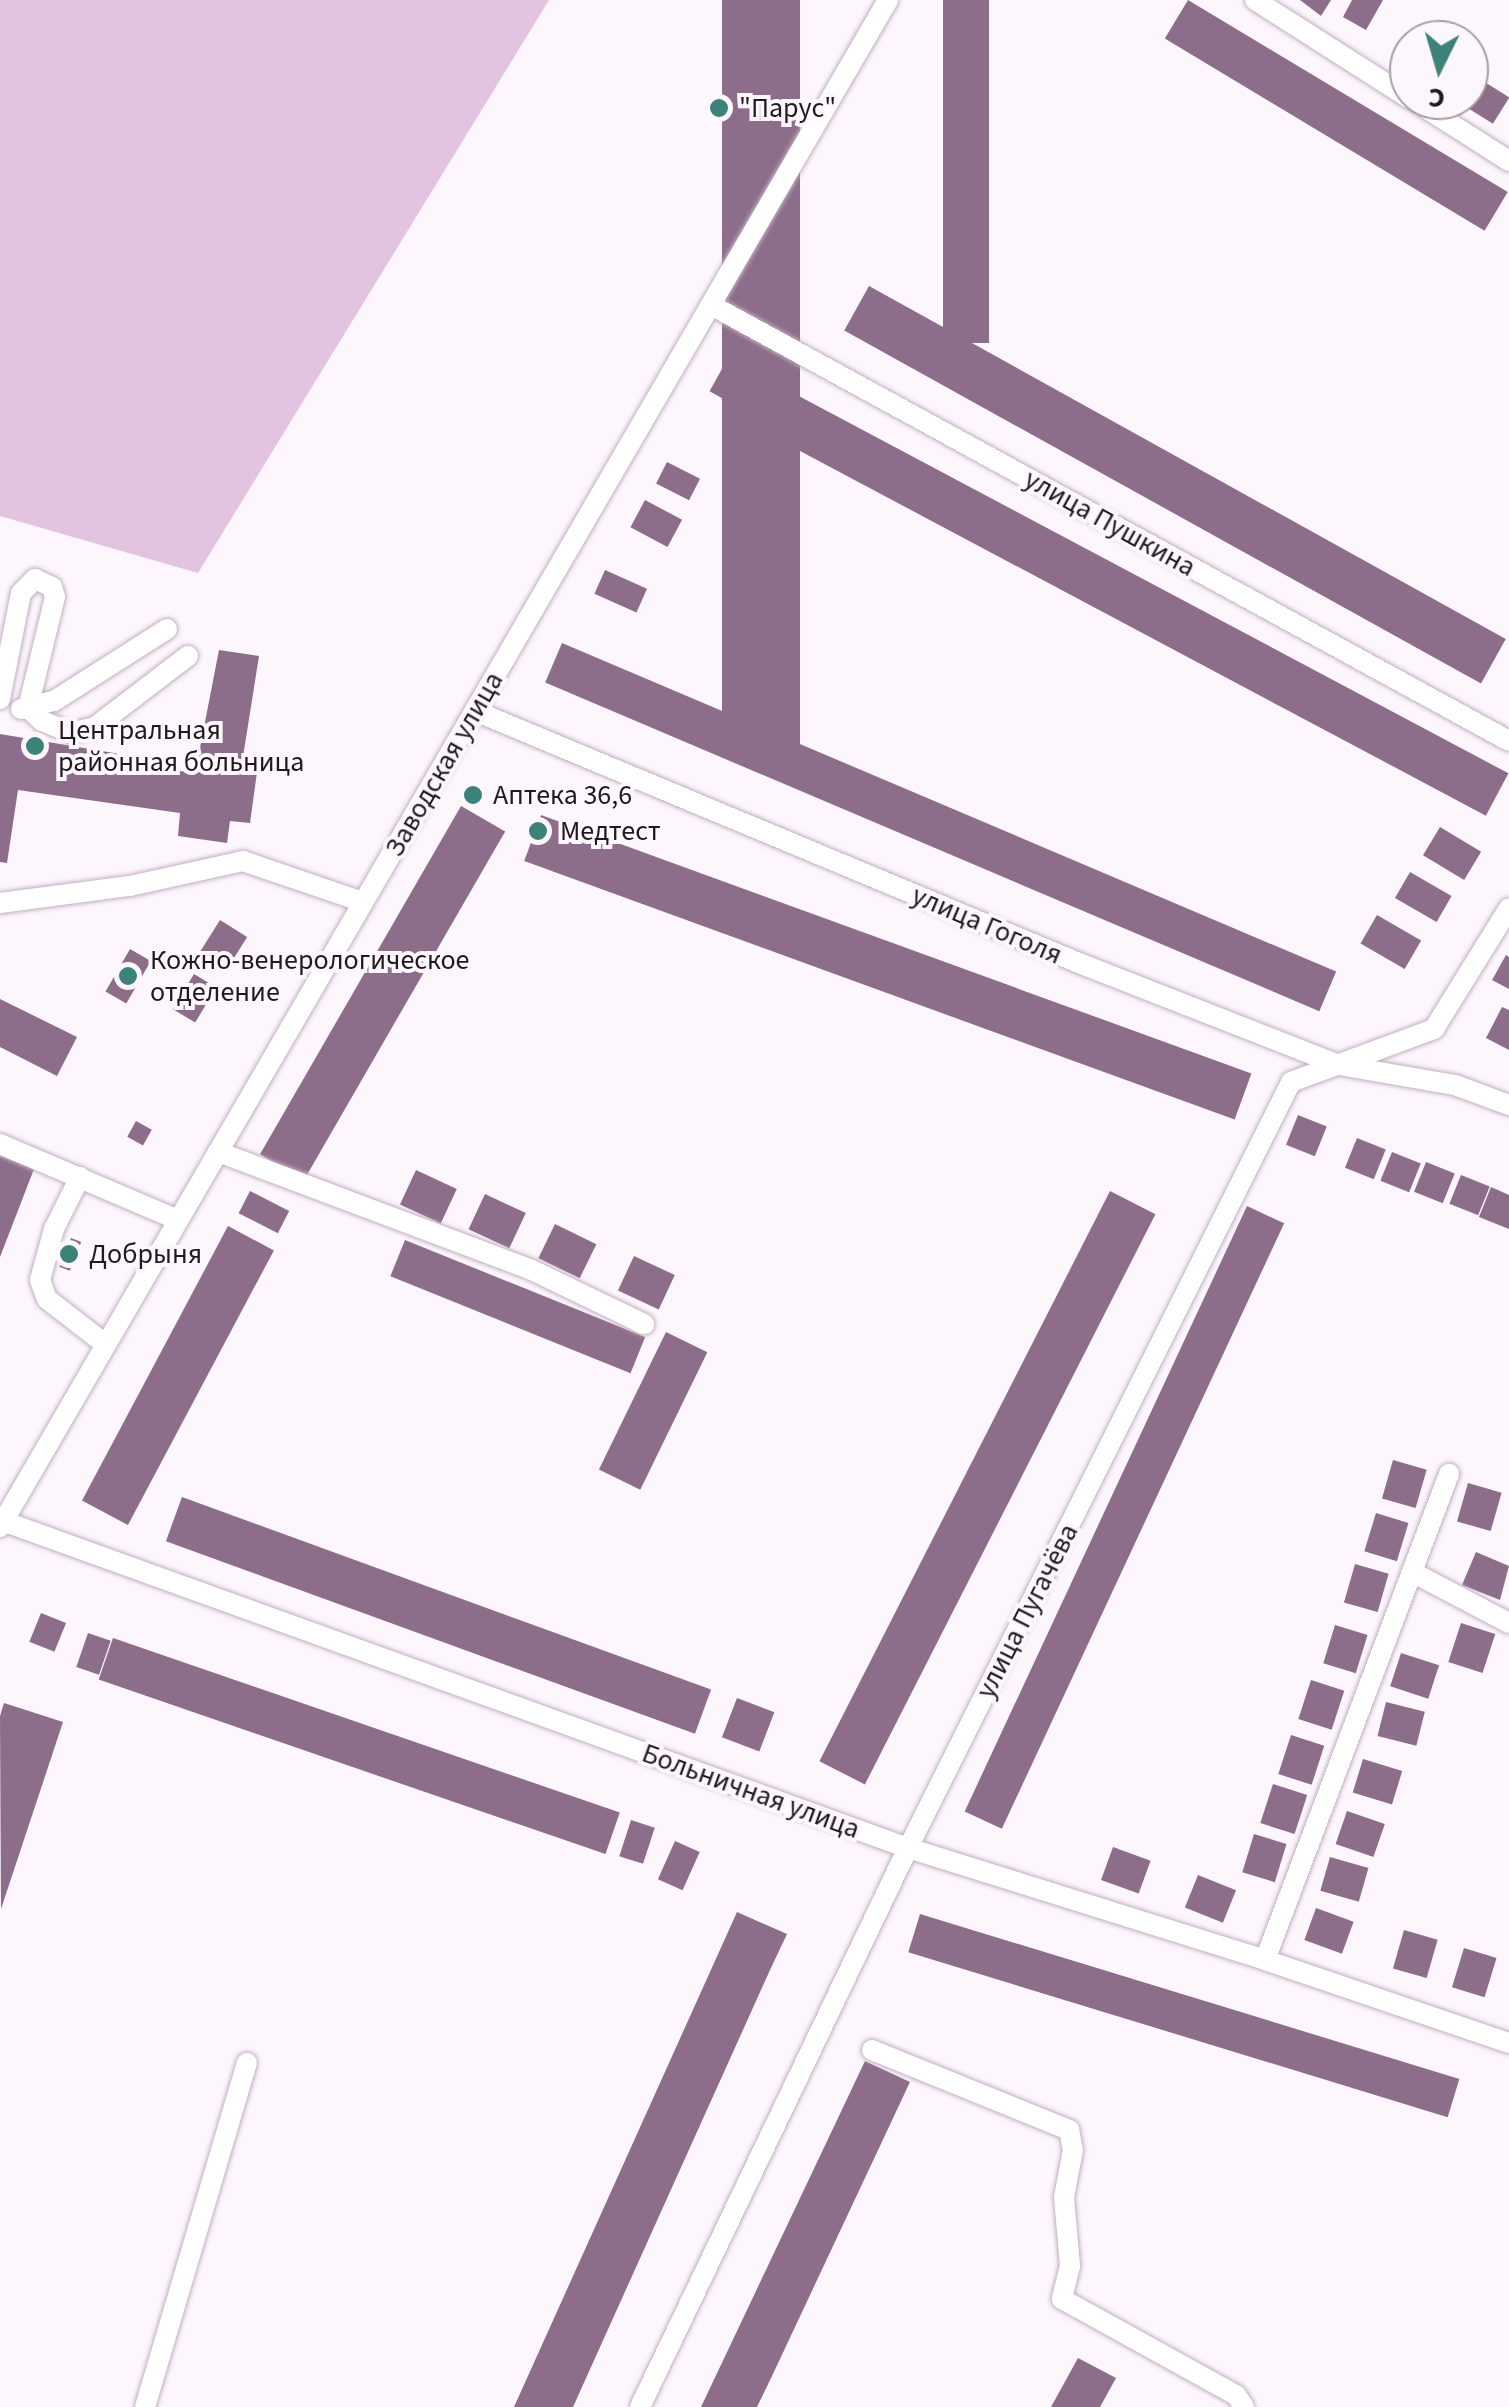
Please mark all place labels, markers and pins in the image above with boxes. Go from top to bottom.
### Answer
place label: "Парус" [739,91,836,125]
marker: "Парус" [708,97,730,119]
place label: Центральная районная больница [58,713,304,779]
marker: Центральная районная больница [22,733,48,759]
place label: Аптека 36,6 [493,778,632,812]
marker: Аптека 36,6 [462,784,484,806]
place label: Медтест [560,814,661,848]
marker: Медтест [525,818,551,844]
place label: Кожно-венерологическое отделение [150,943,469,1009]
marker: Кожно-венерологическое отделение [115,963,141,989]
place label: Добрыня [89,1237,202,1271]
marker: Добрыня [58,1243,80,1265]

